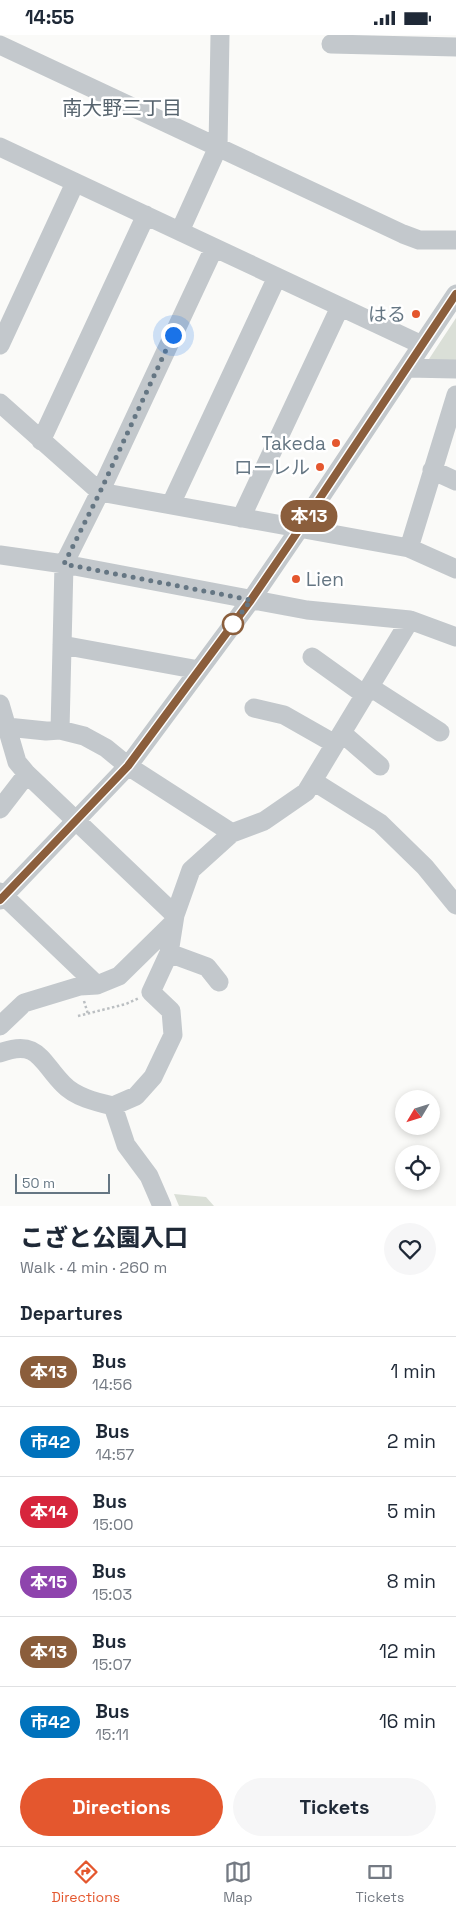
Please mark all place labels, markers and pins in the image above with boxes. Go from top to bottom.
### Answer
place label: はる [368,302,406,327]
marker: はる [410,308,422,320]
place label: Takeda [261,431,326,456]
marker: Takeda [330,437,342,449]
place label: ローレル [234,455,310,480]
marker: ローレル [314,461,326,473]
place label: Lien [306,567,344,592]
marker: Lien [290,573,302,585]
unlabelled marker [222,613,244,635]

